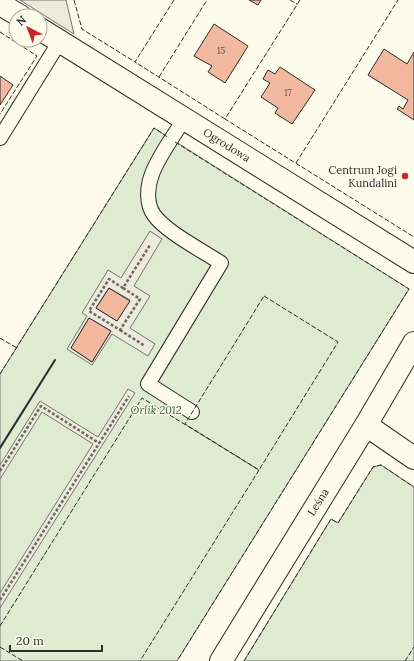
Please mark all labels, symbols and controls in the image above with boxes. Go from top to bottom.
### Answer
north arrow [8,8,48,48]
text: N [13,12,30,29]
house number: 15 [217,45,225,56]
house number: 17 [284,87,292,98]
street label: Ogrodowa [201,125,254,165]
place label: Centrum Jogi Kundalini [329,163,397,190]
marker: Centrum Jogi Kundalini [400,171,410,181]
park label: Orlik 2012 [131,403,182,417]
street label: Leśna [304,485,332,518]
scale bar [10,627,102,653]
text: 20 m [16,633,44,648]

